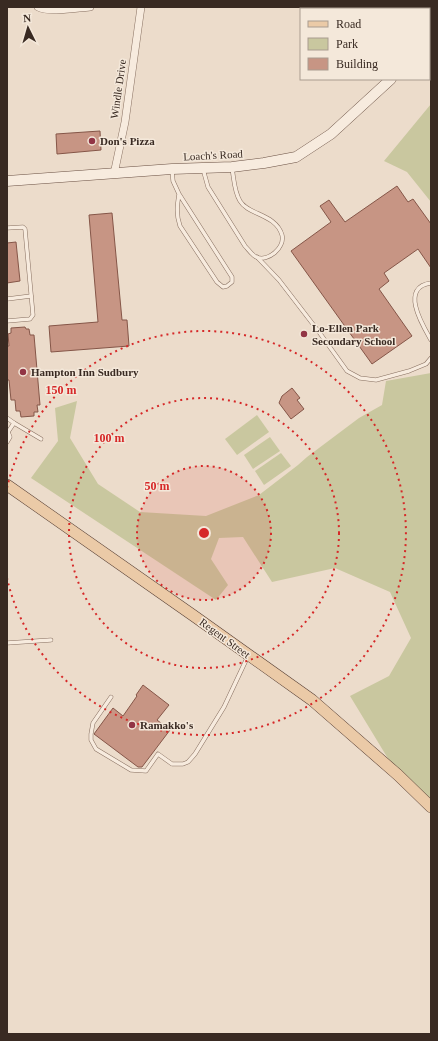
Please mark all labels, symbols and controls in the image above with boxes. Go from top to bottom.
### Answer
north arrow [8,8,48,48]
legend [300,8,430,80]
text: N [23,12,32,24]
text: Road [336,17,361,31]
text: Park [336,37,358,51]
text: Building [336,57,378,71]
street label: Windle Drive [108,58,128,119]
place label: Don's Pizza [100,135,155,147]
marker: Don's Pizza [87,136,97,146]
street label: Loach's Road [183,147,244,163]
place label: Lo-Ellen Park Secondary School [312,322,395,347]
marker: Lo-Ellen Park Secondary School [299,329,309,339]
place label: Hampton Inn Sudbury [31,366,139,378]
marker: Hampton Inn Sudbury [18,367,28,377]
text: 150 m [46,383,77,397]
text: 100 m [94,431,125,445]
text: 50 m [145,479,170,493]
centre of rings [197,526,211,540]
street label: Regent Street [197,616,253,660]
place label: Ramakko's [140,719,194,731]
marker: Ramakko's [127,720,137,730]

